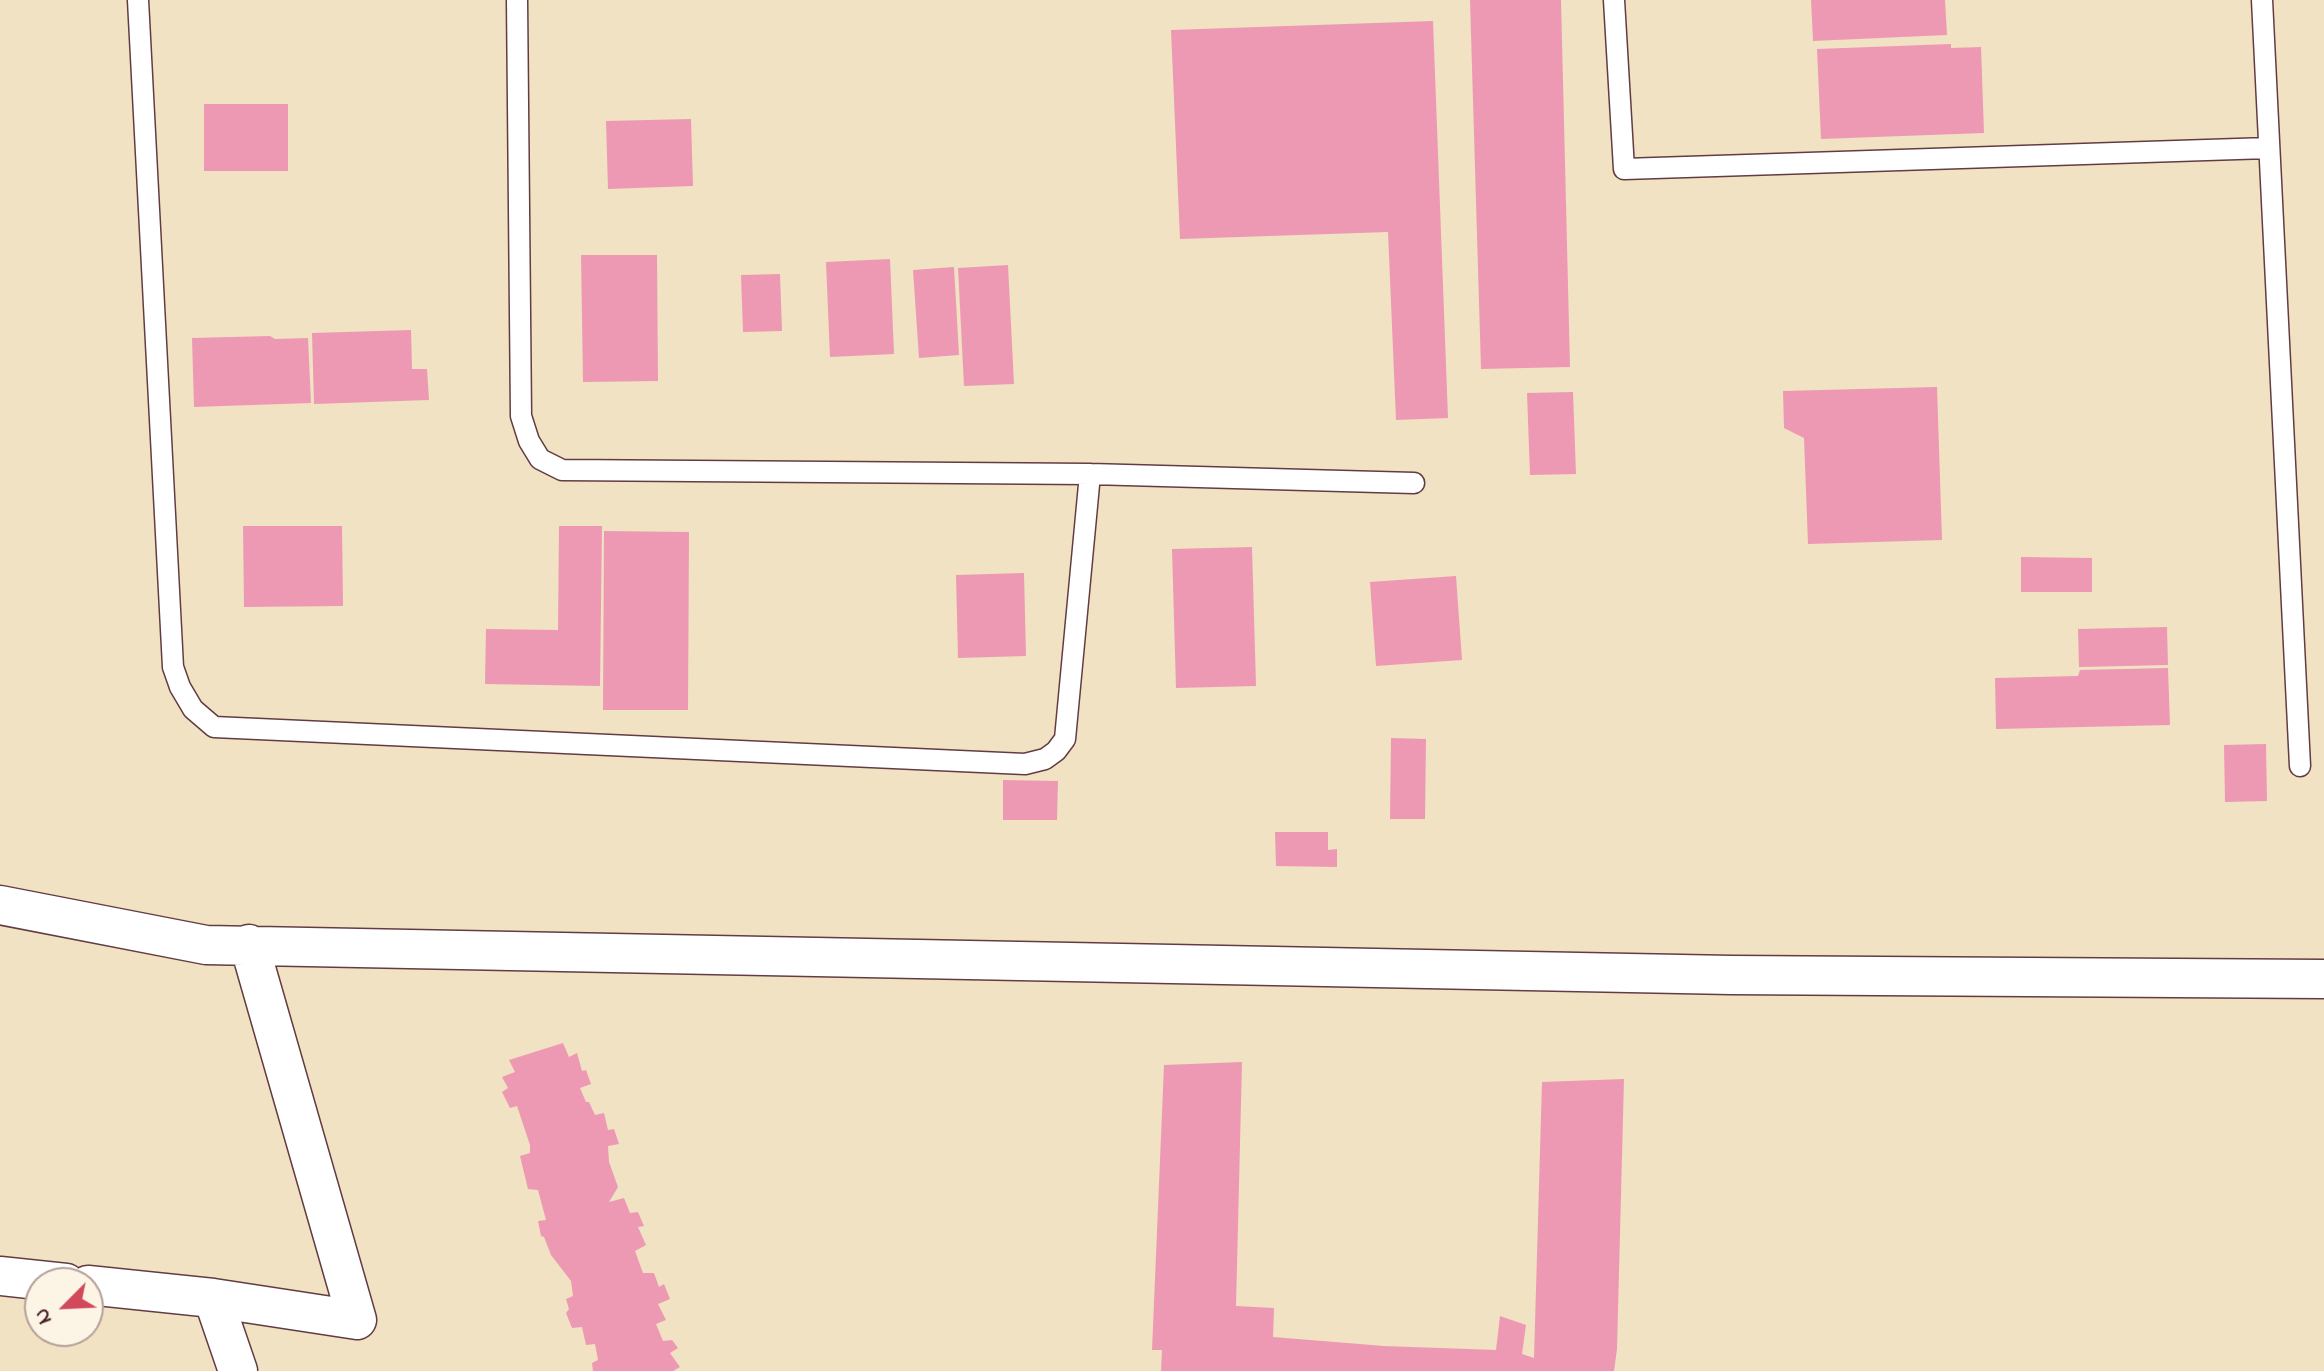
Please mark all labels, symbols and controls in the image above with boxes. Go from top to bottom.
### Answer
north arrow [24,1267,104,1347]
text: N [26,1303,62,1329]

